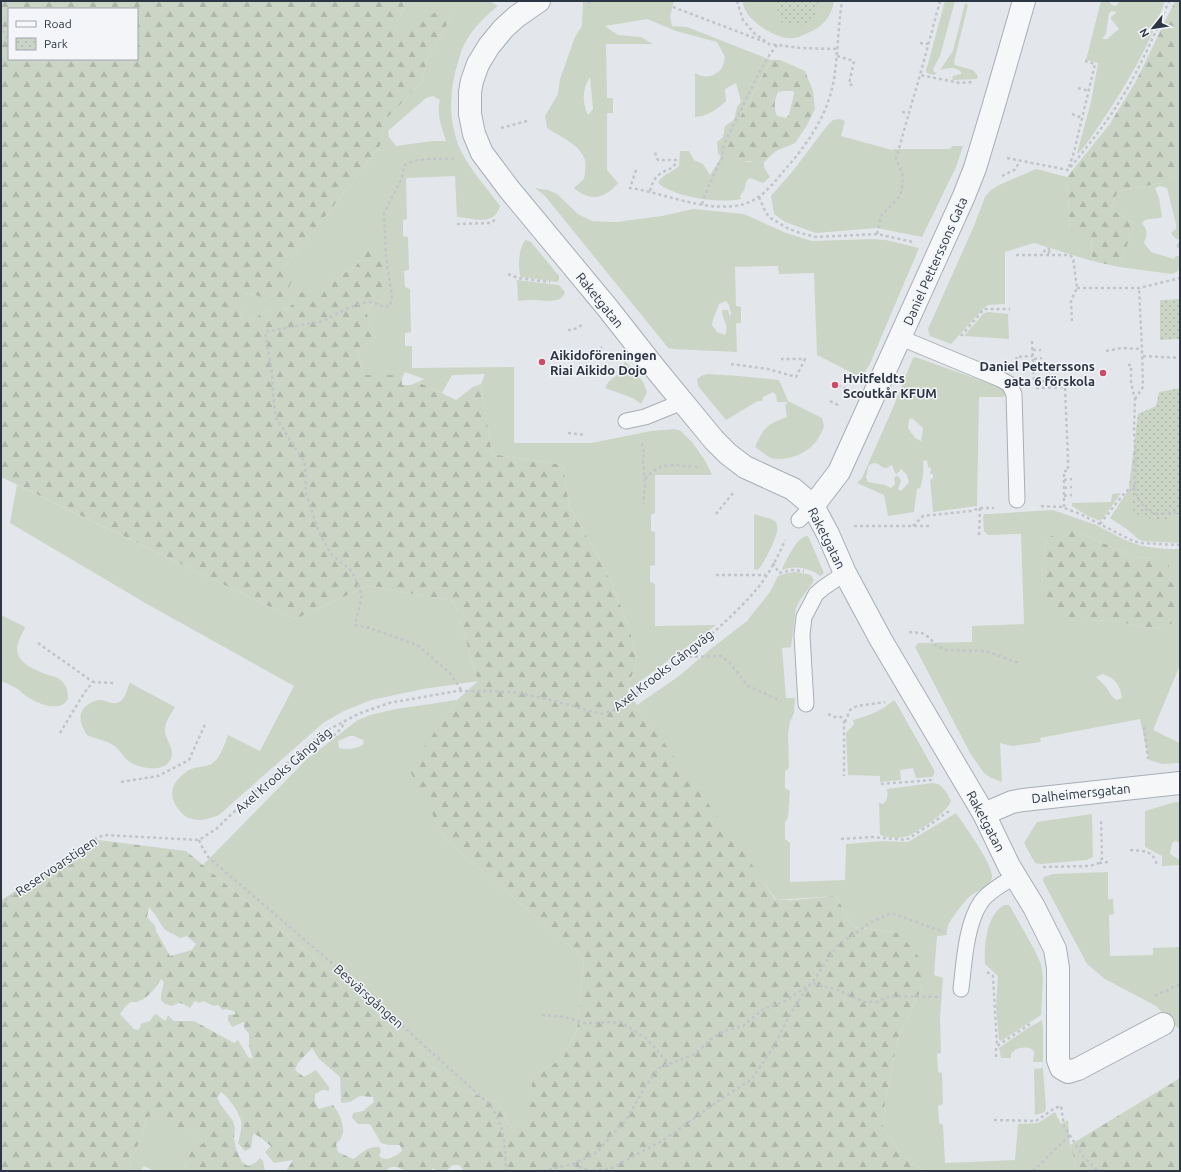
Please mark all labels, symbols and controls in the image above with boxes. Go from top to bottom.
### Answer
legend [8,8,138,60]
north arrow [1133,8,1173,48]
text: Road [44,17,72,30]
text: N [1137,26,1152,40]
text: Park [44,37,68,50]
street label: Daniel Petterssons Gata [900,195,970,327]
street label: Raketgatan [574,270,626,330]
place label: Aikidoföreningen Riai Aikido Dojo [550,348,657,377]
marker: Aikidoföreningen Riai Aikido Dojo [537,357,547,367]
place label: Daniel Petterssons gata 6 förskola [980,359,1095,388]
marker: Daniel Petterssons gata 6 förskola [1098,368,1108,378]
place label: Hvitfeldts Scoutkår KFUM [843,371,937,400]
marker: Hvitfeldts Scoutkår KFUM [830,380,840,390]
street label: Raketgatan [806,505,848,571]
street label: Axel Krooks Gångväg [610,627,716,713]
street label: Axel Krooks Gångväg [232,724,334,816]
street label: Dalheimersgatan [1031,781,1131,805]
street label: Raketgatan [964,788,1008,854]
street label: Reservoarstigen [13,834,99,898]
street label: Besvärsgången [332,961,406,1031]

